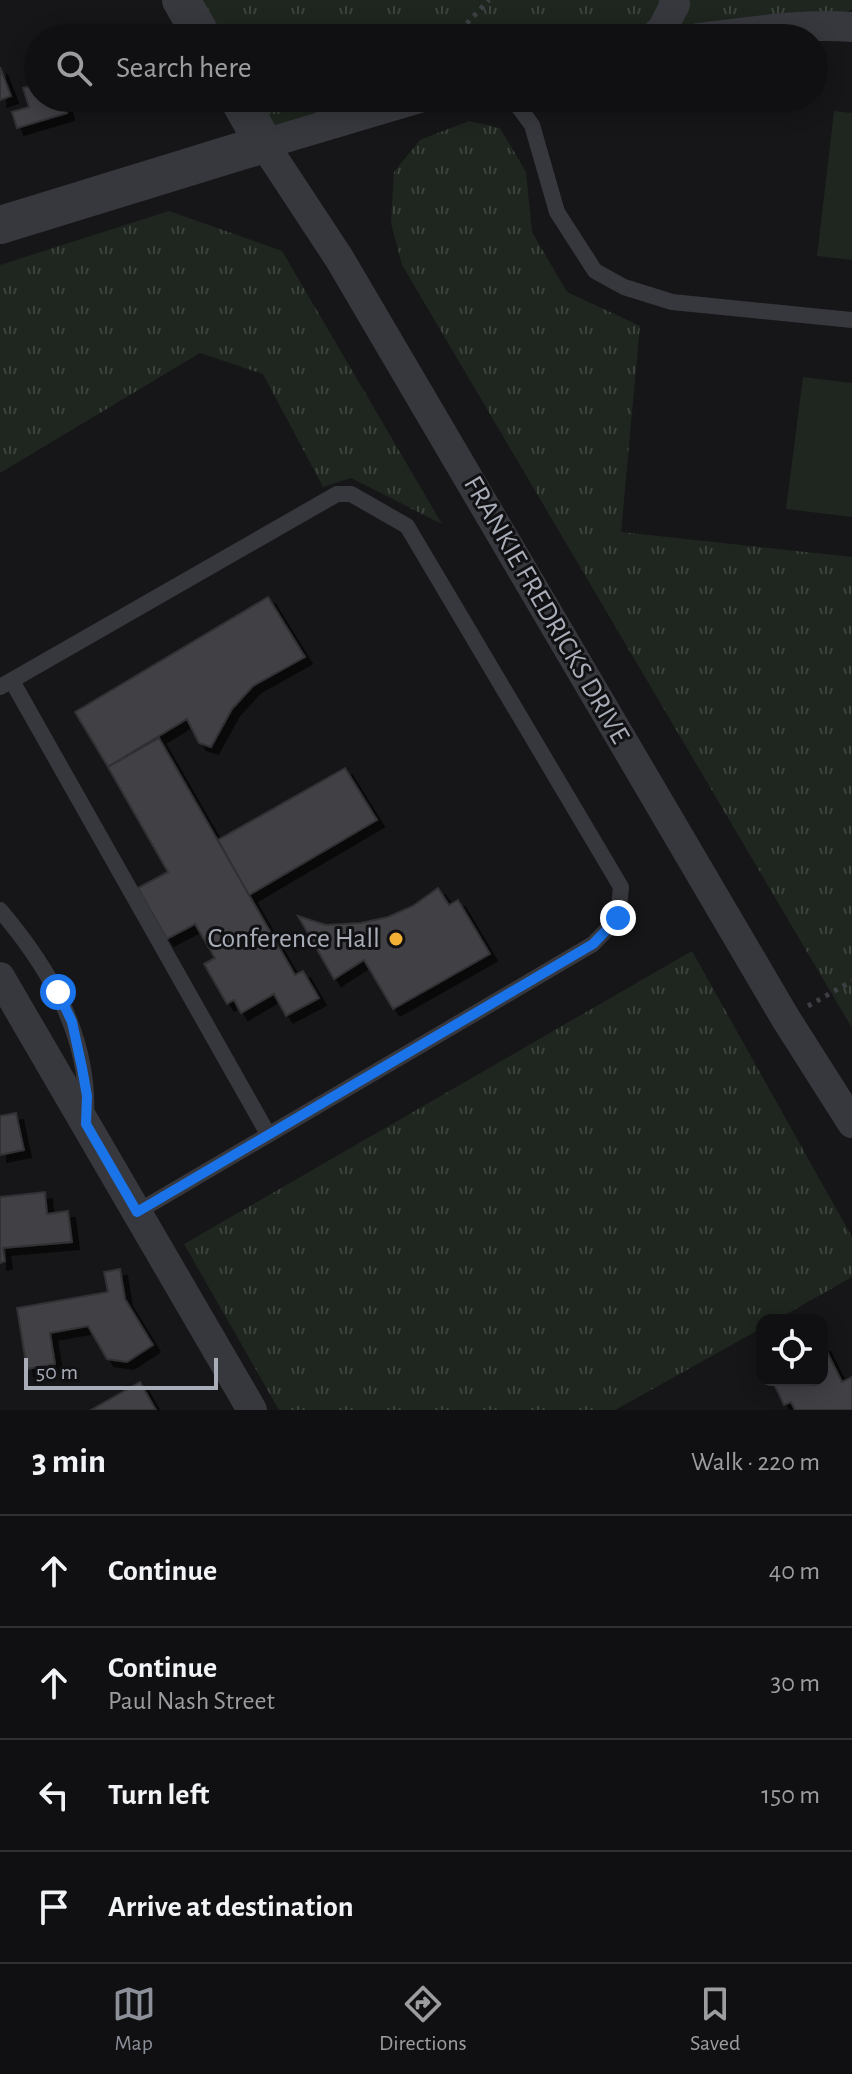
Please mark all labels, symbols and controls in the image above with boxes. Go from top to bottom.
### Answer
search box [24,24,828,112]
icon: search [52,46,96,90]
text: Search here [116,53,252,83]
street label: FRANKIE FREDRICKS DRIVE [458,472,634,748]
route end [600,900,636,936]
place label: Conference Hall [207,925,380,953]
marker: Conference Hall [387,930,405,948]
route start [40,974,76,1010]
map controls [756,1314,828,1386]
button: locate [756,1314,828,1386]
scale bar [24,1354,218,1390]
text: 50 m [36,1361,78,1383]
text: 3 min [32,1445,106,1479]
text: Walk · 220 m [691,1449,820,1475]
icon: ahead [32,1549,76,1593]
text: Continue [108,1556,217,1586]
text: 40 m [769,1558,820,1584]
text: Continue [108,1653,217,1683]
icon: ahead [32,1661,76,1705]
text: 30 m [770,1670,820,1696]
text: Paul Nash Street [108,1688,275,1714]
icon: left [32,1773,76,1817]
text: Turn left [108,1780,209,1810]
text: 150 m [761,1782,820,1808]
icon: arrive [32,1885,76,1929]
text: Arrive at destination [108,1892,354,1922]
tab: Map [112,1982,156,2056]
tab: Directions [379,1982,467,2056]
tab: Saved [690,1982,740,2056]

